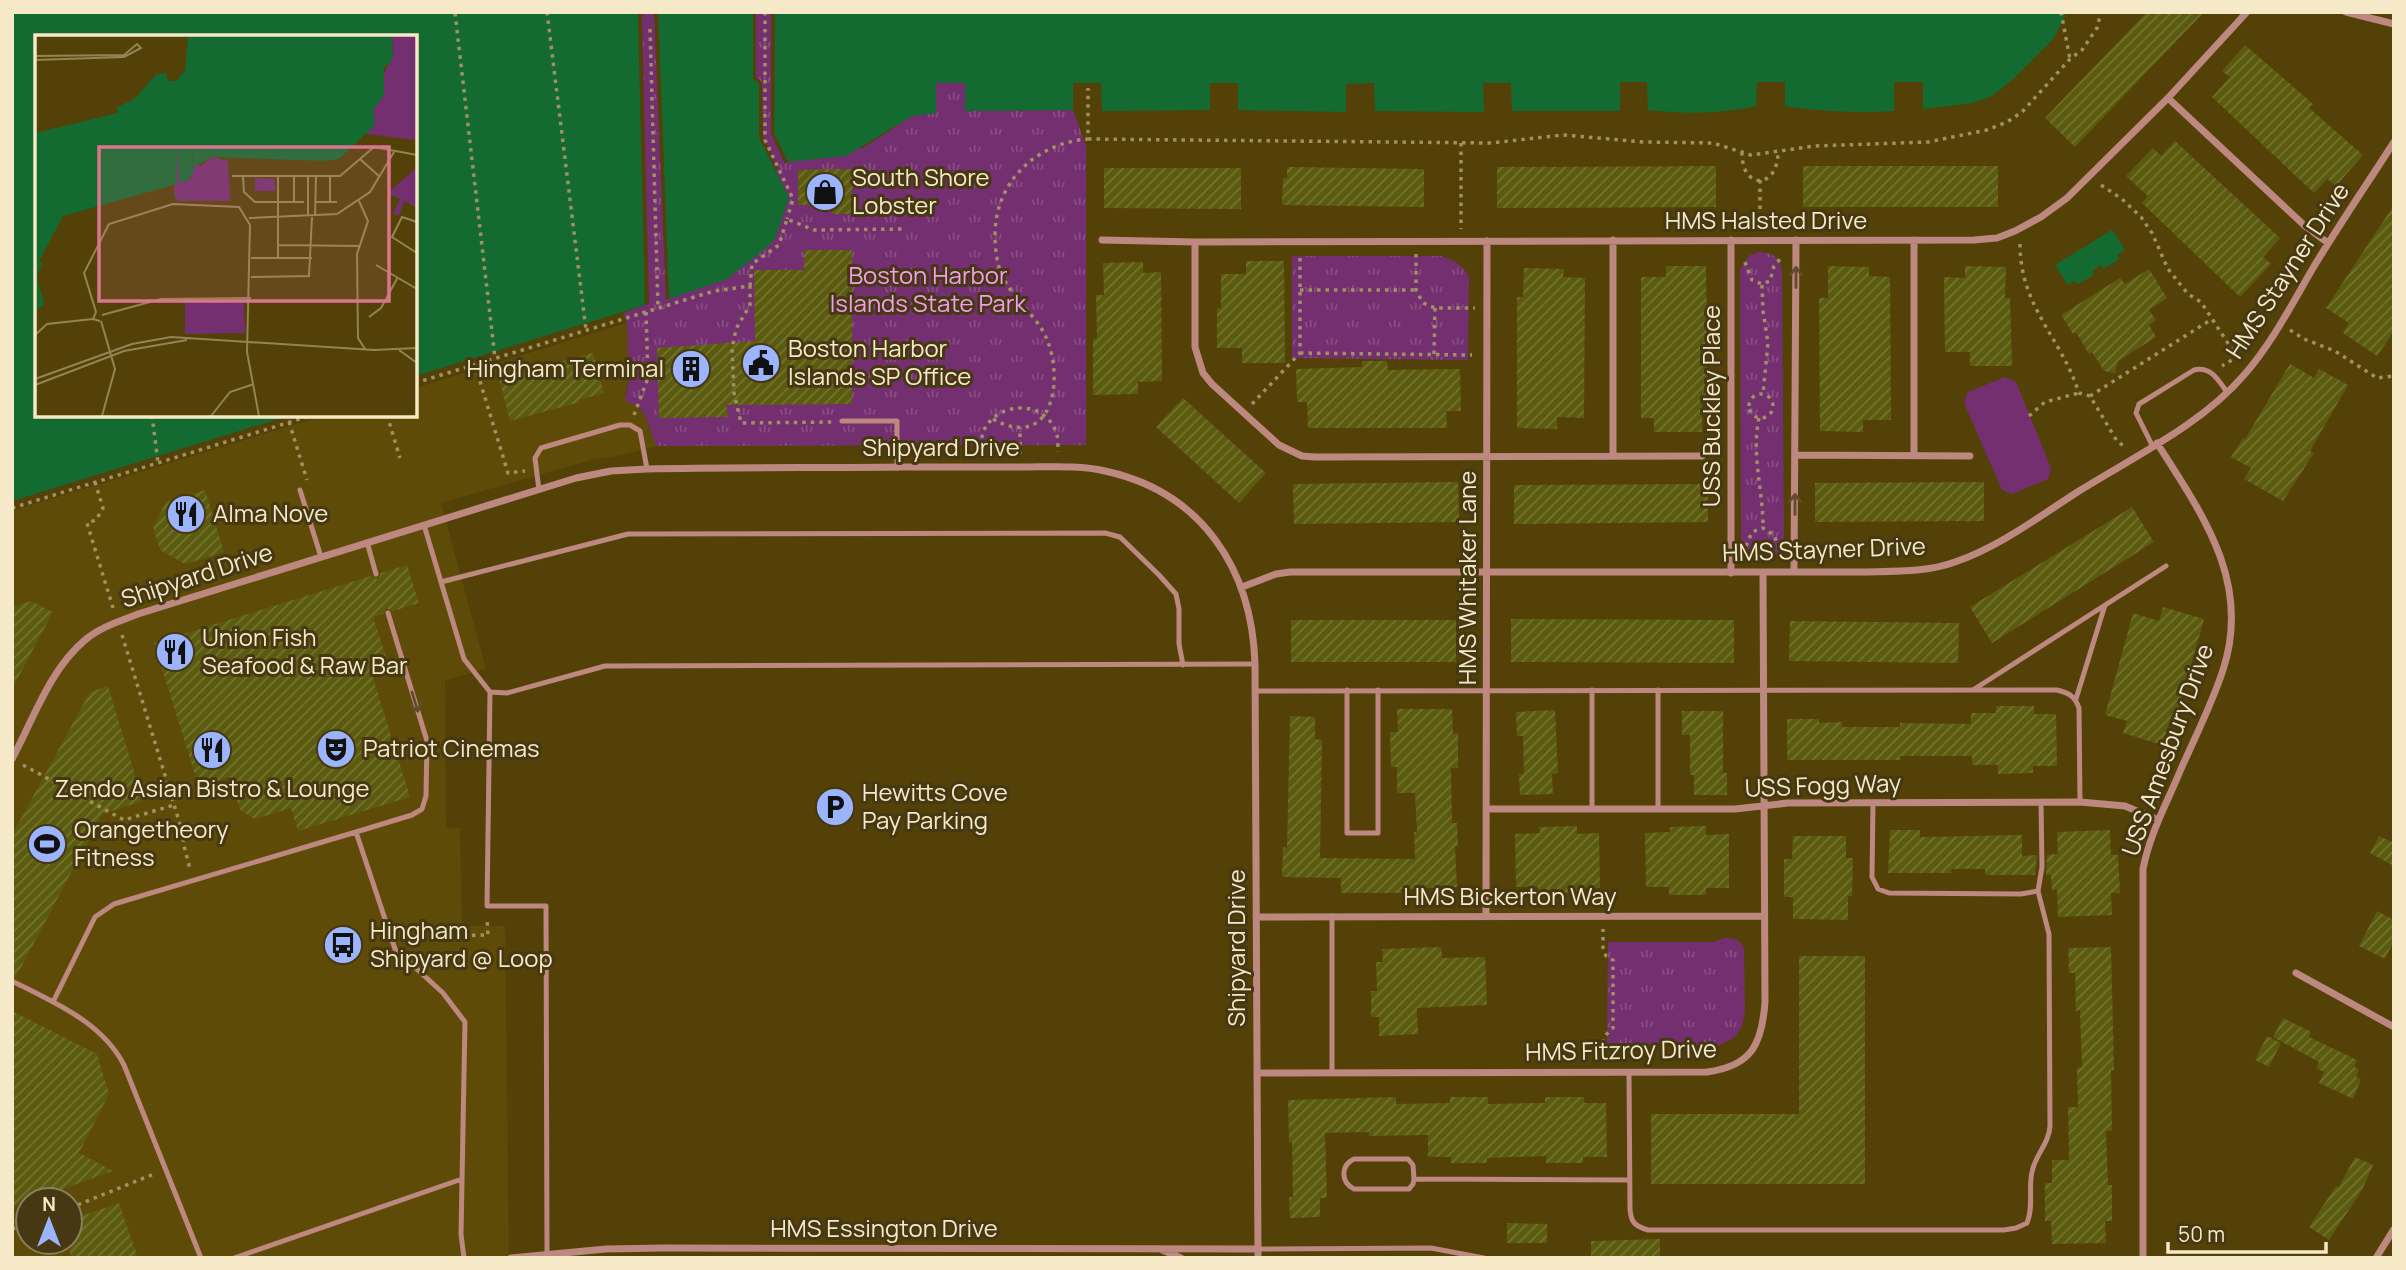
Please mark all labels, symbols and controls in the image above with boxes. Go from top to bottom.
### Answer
inset map [35,35,416,416]
place label: South Shore Lobster [852,160,990,221]
shop icon: South Shore Lobster [804,171,846,213]
street label: HMS Stayner Drive [2217,176,2356,365]
street label: HMS Halsted Drive [1665,203,1867,236]
park label: Boston Harbor Islands State Park [830,258,1027,319]
one-way arrow [1789,265,1803,288]
street label: USS Buckley Place [1694,305,1727,507]
place label: Boston Harbor Islands SP Office [788,331,971,392]
public building icon: Boston Harbor Islands SP Office [740,342,782,384]
building icon: Hingham Terminal [670,348,712,390]
place label: Hingham Terminal [467,351,664,384]
street label: Shipyard Drive [862,430,1020,463]
street label: HMS Whitaker Lane [1450,471,1483,685]
restaurant icon: Alma Nove [165,493,207,535]
one-way arrow [1788,493,1802,516]
place label: Alma Nove [213,496,328,529]
street label: HMS Stayner Drive [1722,528,1926,569]
street label: Shipyard Drive [117,535,277,615]
place label: Union Fish Seafood & Raw Bar [202,620,408,681]
restaurant icon: Union Fish Seafood & Raw Bar [154,631,196,673]
street label: USS Amesbury Drive [2113,639,2220,860]
one-way arrow [410,690,423,712]
theatre icon: Patriot Cinemas [315,728,357,770]
restaurant icon: Zendo Asian Bistro & Lounge [191,729,233,771]
place label: Patriot Cinemas [363,731,540,764]
street label: USS Fogg Way [1744,765,1902,804]
place label: Zendo Asian Bistro & Lounge [54,771,370,804]
place label: Hewitts Cove Pay Parking [862,775,1008,836]
parking icon: Hewitts Cove Pay Parking [814,786,856,828]
place label: Orangetheory Fitness [74,812,229,873]
sports icon: Orangetheory Fitness [26,823,68,865]
street label: Shipyard Drive [1219,869,1252,1027]
street label: HMS Bickerton Way [1403,879,1617,912]
place label: Hingham Shipyard @ Loop [370,913,553,974]
bus stop icon: Hingham Shipyard @ Loop [322,924,364,966]
street label: HMS Fitzroy Drive [1525,1031,1717,1068]
north arrow [14,1186,84,1256]
text: N [42,1191,56,1217]
scale bar [2168,1210,2326,1254]
street label: HMS Essington Drive [770,1211,998,1244]
text: 50 m [2178,1220,2225,1248]

